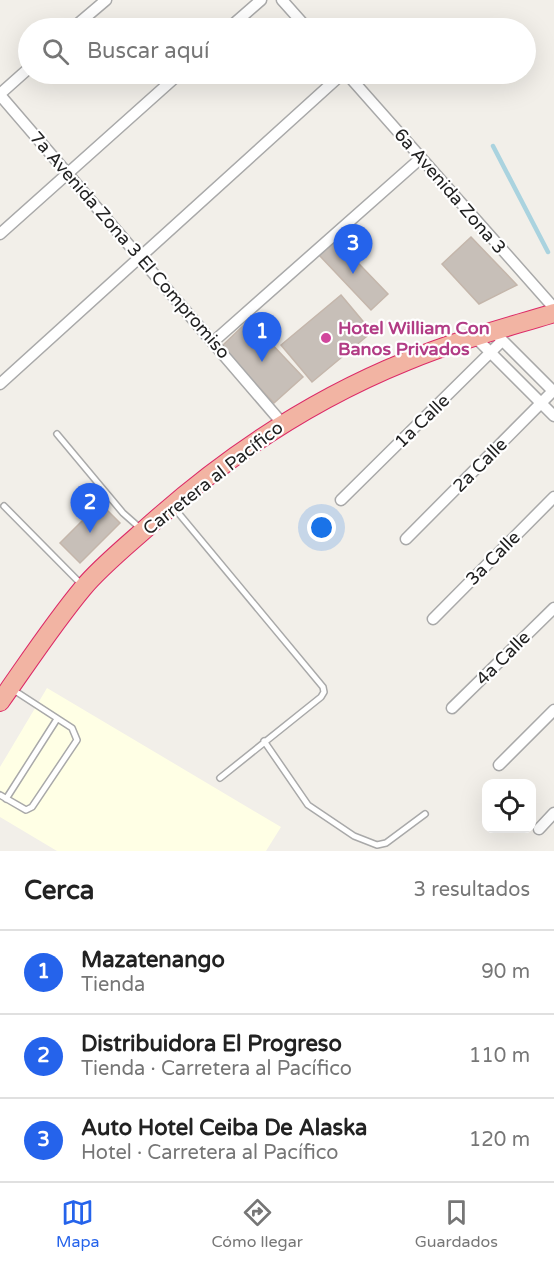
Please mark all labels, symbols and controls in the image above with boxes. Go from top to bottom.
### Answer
search box [18,18,536,84]
icon: search [39,35,72,68]
text: Buscar aquí [87,38,209,64]
street label: 6a Avenida Zona 3 [389,124,511,258]
street label: 7a Avenida Zona 3 El Compromiso [25,127,235,363]
pin: 3 [334,224,372,274]
pin: 1 [242,312,282,362]
place label: Hotel William Con Banos Privados [338,317,490,360]
marker: Hotel William Con Banos Privados [319,331,333,345]
street label: 1a Calle [390,390,454,452]
street label: Carretera al Pacífico [138,416,288,540]
street label: 2a Calle [448,433,512,497]
pin: 2 [70,484,110,533]
your location [307,513,336,542]
street label: 3a Calle [461,526,525,590]
street label: 4a Calle [471,626,535,690]
map controls [482,779,536,833]
button: locate [482,779,536,833]
text: Cerca [24,875,94,906]
text: 3 resultados [414,878,530,902]
text: Mazatenango [81,947,225,973]
text: 1 [37,960,50,984]
text: 90 m [481,960,530,984]
text: Tienda [81,973,145,997]
text: Distribuidora El Progreso [81,1031,342,1057]
text: 2 [37,1044,50,1068]
text: 110 m [469,1044,530,1068]
text: Tienda · Carretera al Pacífico [81,1057,352,1081]
text: Auto Hotel Ceiba De Alaska [81,1115,367,1141]
text: 3 [37,1128,50,1152]
text: 120 m [469,1128,530,1152]
text: Hotel · Carretera al Pacífico [81,1141,338,1165]
tab: Mapa [56,1196,99,1252]
tab: Cómo llegar [211,1196,303,1252]
tab: Guardados [415,1196,498,1252]

